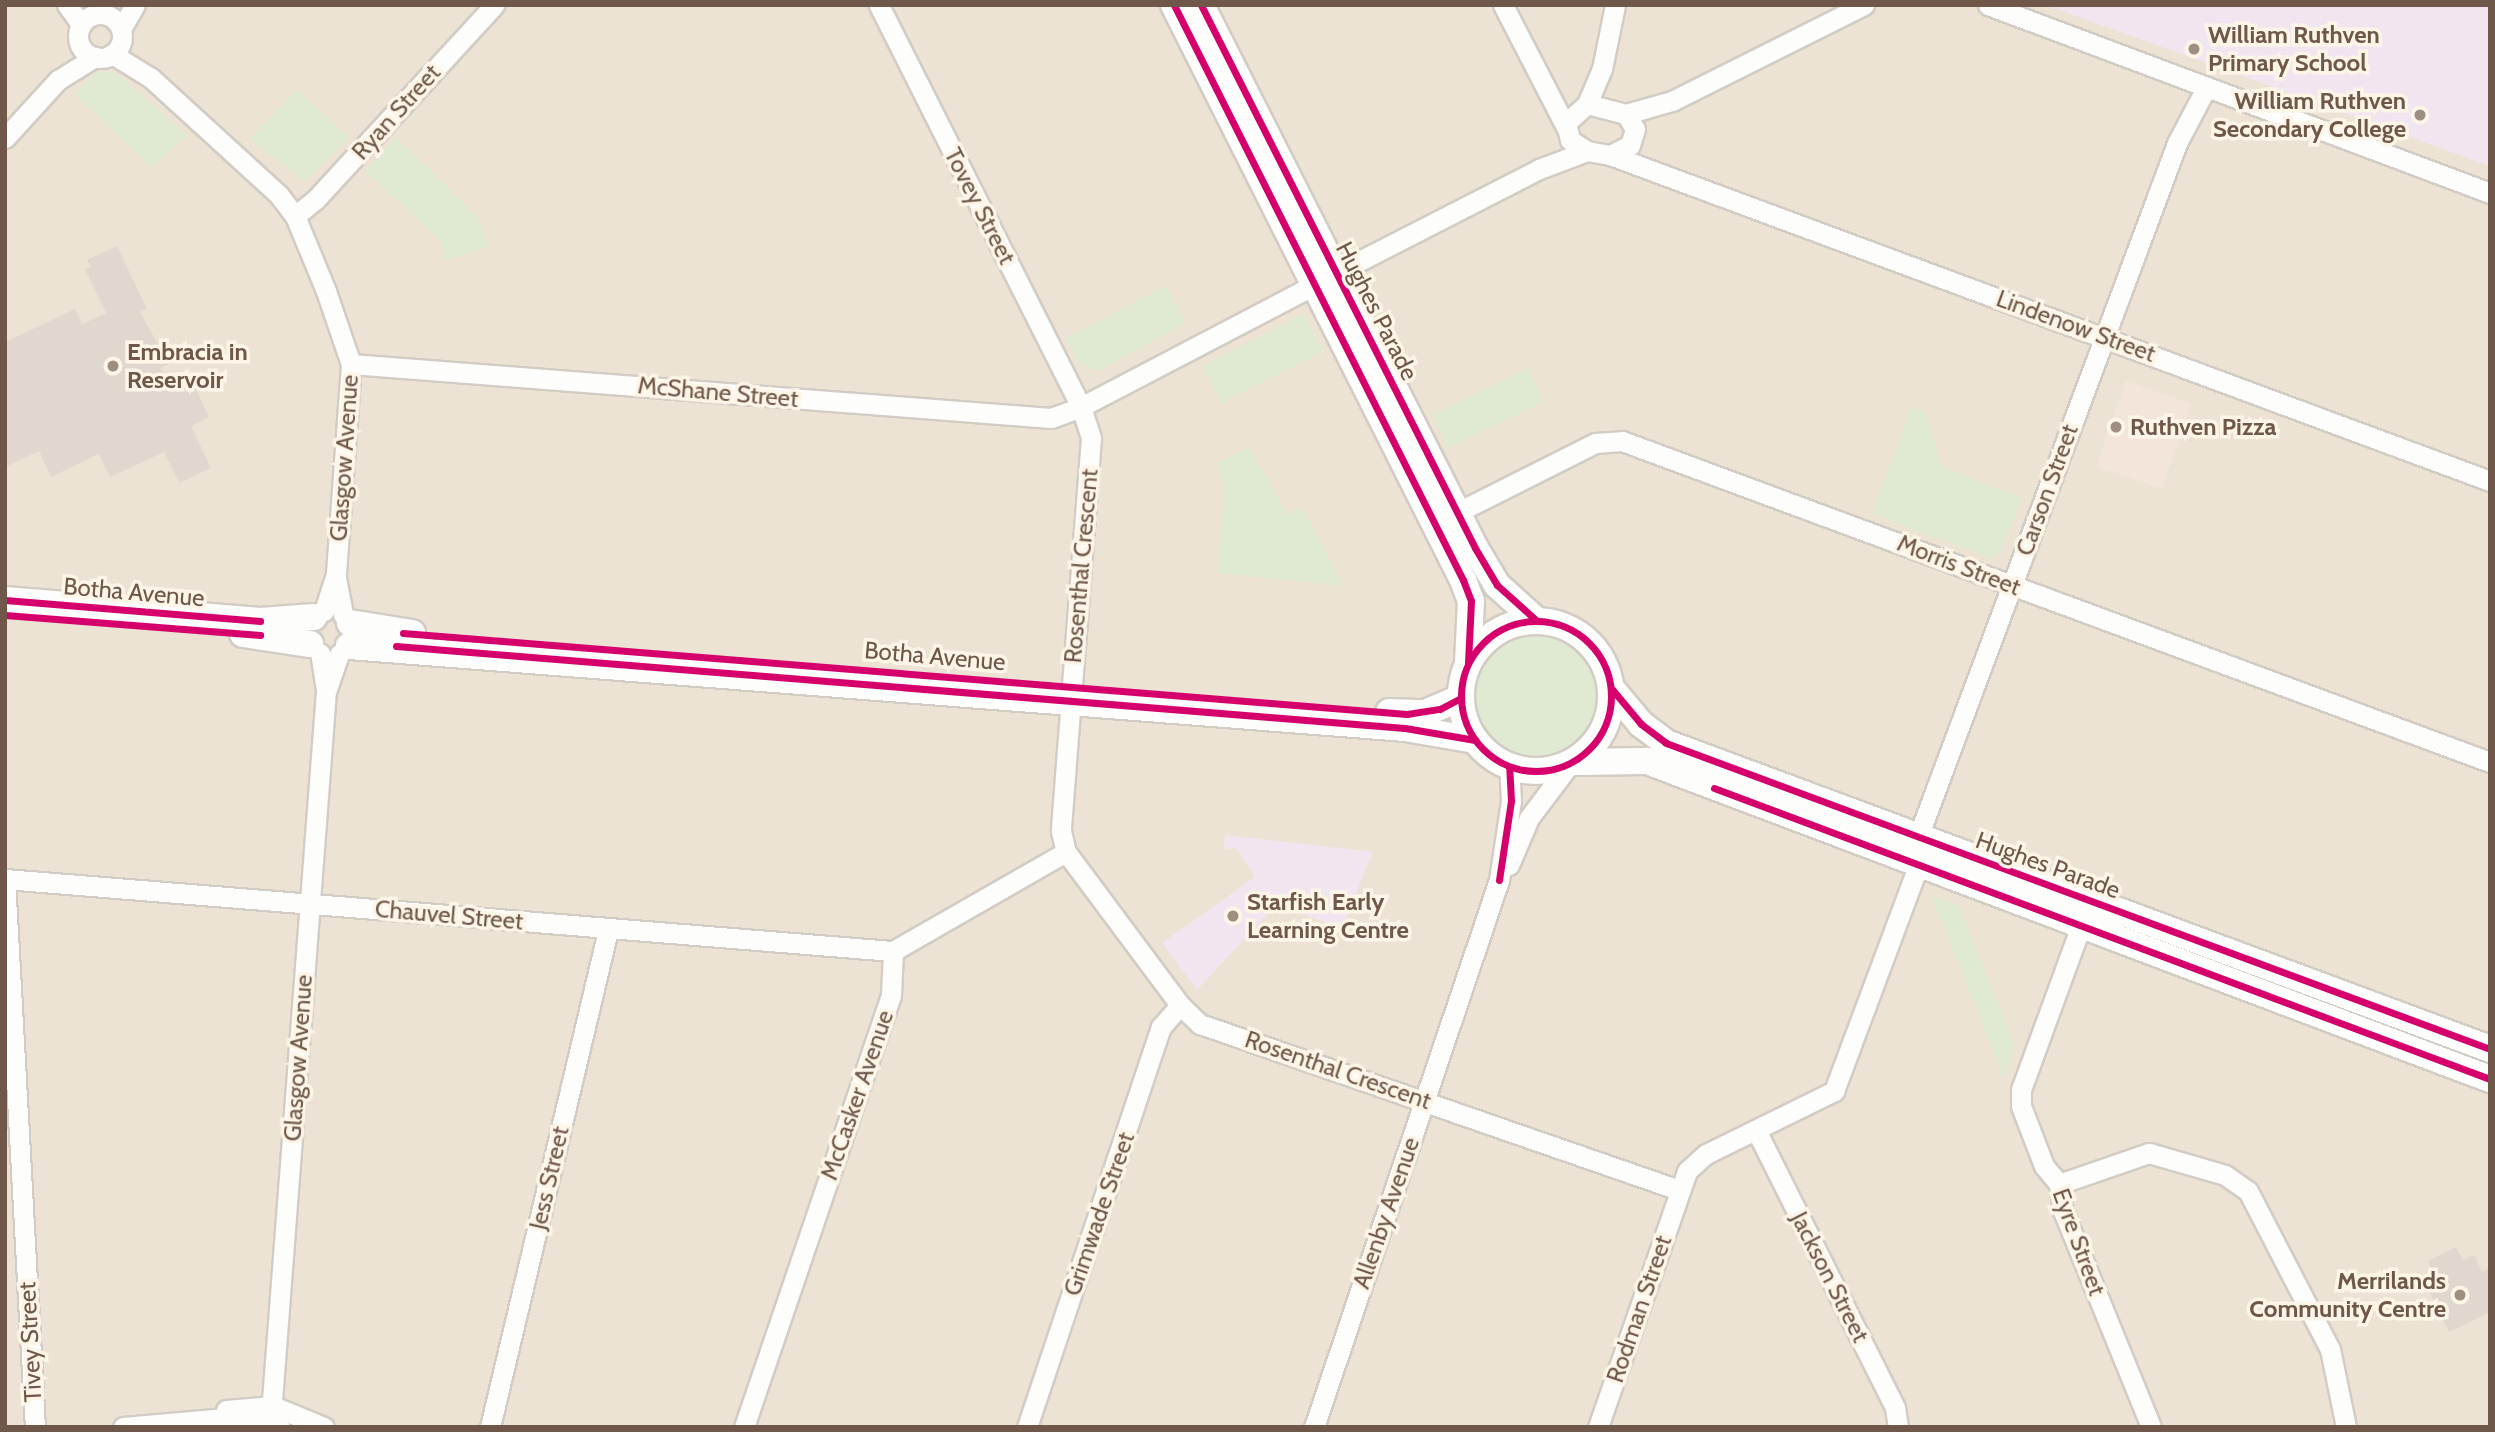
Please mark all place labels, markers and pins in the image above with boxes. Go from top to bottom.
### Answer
place label: William Ruthven Primary School [2208,21,2380,77]
marker: William Ruthven Primary School [2186,41,2202,57]
place label: William Ruthven Secondary College [2213,87,2406,143]
marker: William Ruthven Secondary College [2412,107,2428,123]
place label: Embracia in Reservoir [127,338,248,394]
marker: Embracia in Reservoir [105,358,121,374]
place label: Ruthven Pizza [2130,413,2276,441]
marker: Ruthven Pizza [2108,419,2124,435]
place label: Starfish Early Learning Centre [1247,888,1409,944]
marker: Starfish Early Learning Centre [1225,908,1241,924]
place label: Merrilands Community Centre [2249,1267,2446,1323]
marker: Merrilands Community Centre [2452,1287,2468,1303]

